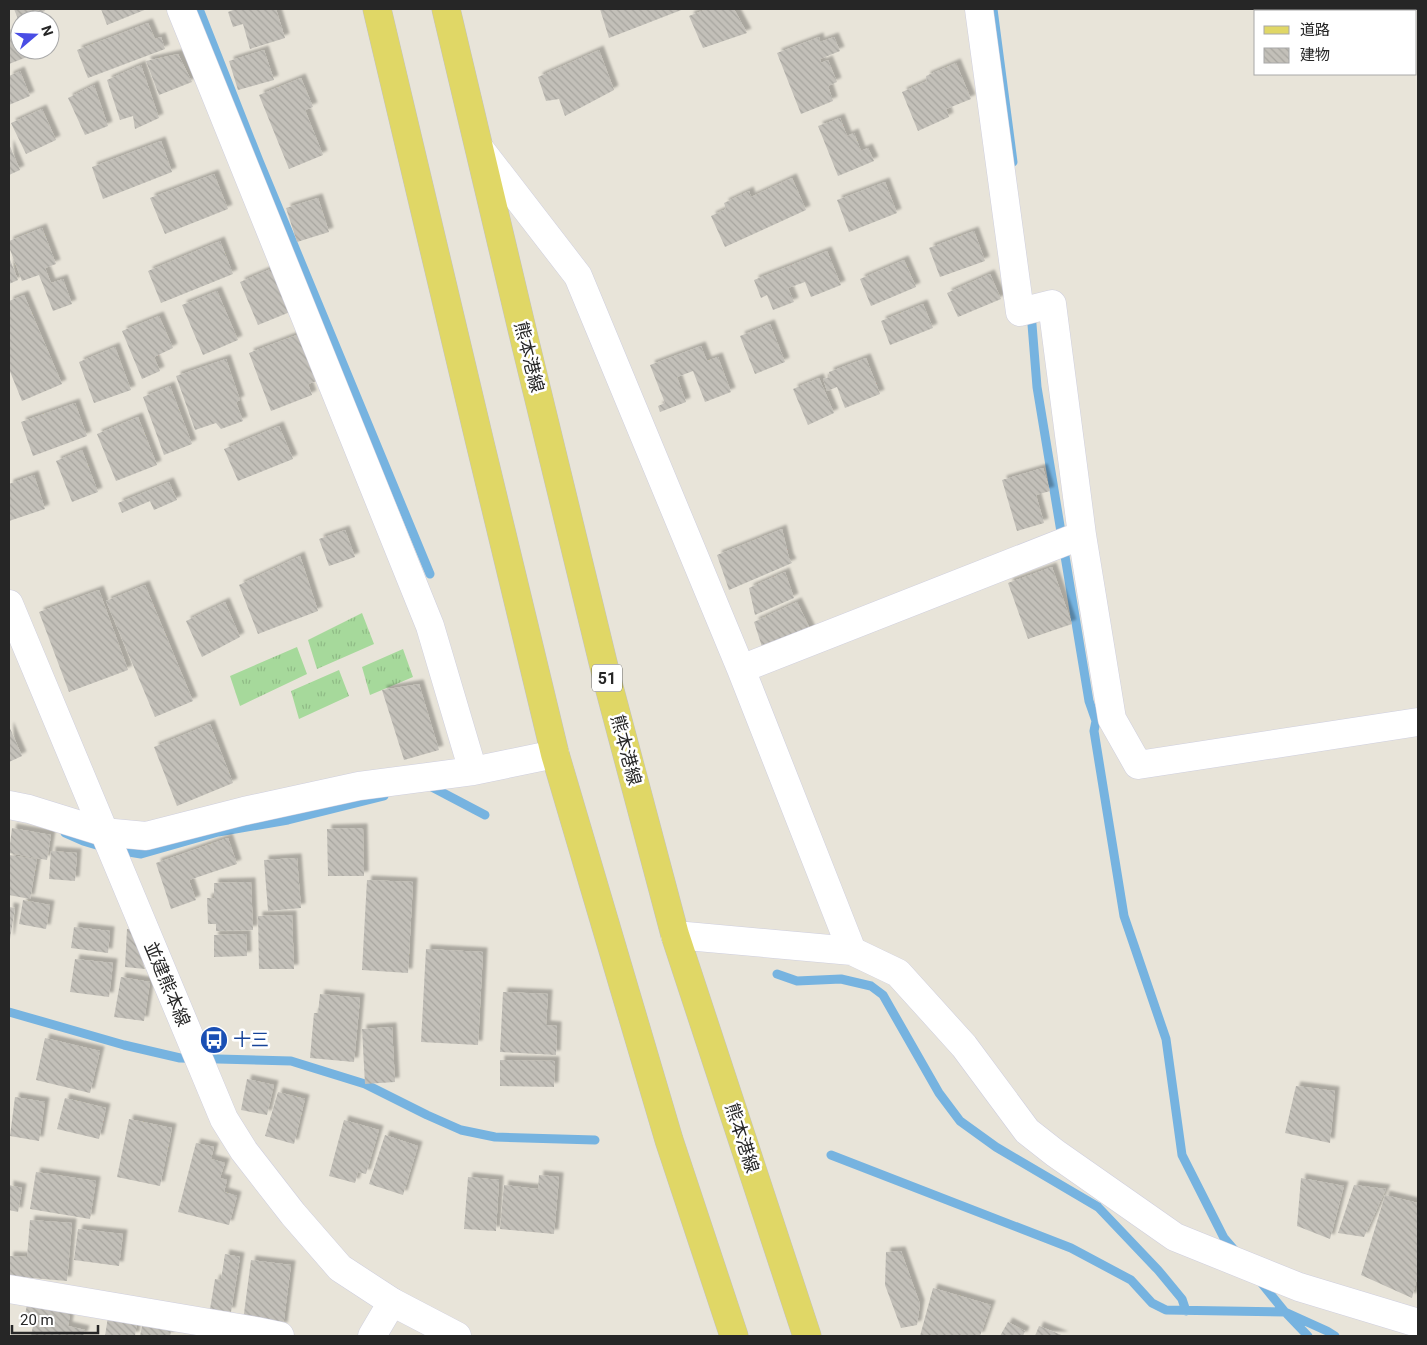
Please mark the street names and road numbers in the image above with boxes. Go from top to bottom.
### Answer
street label: 熊本港線 [511,319,548,394]
road number: 51 [592,664,622,691]
street label: 熊本港線 [607,712,646,787]
street label: 並建熊本線 [140,938,195,1029]
street label: 熊本港線 [721,1100,764,1175]

